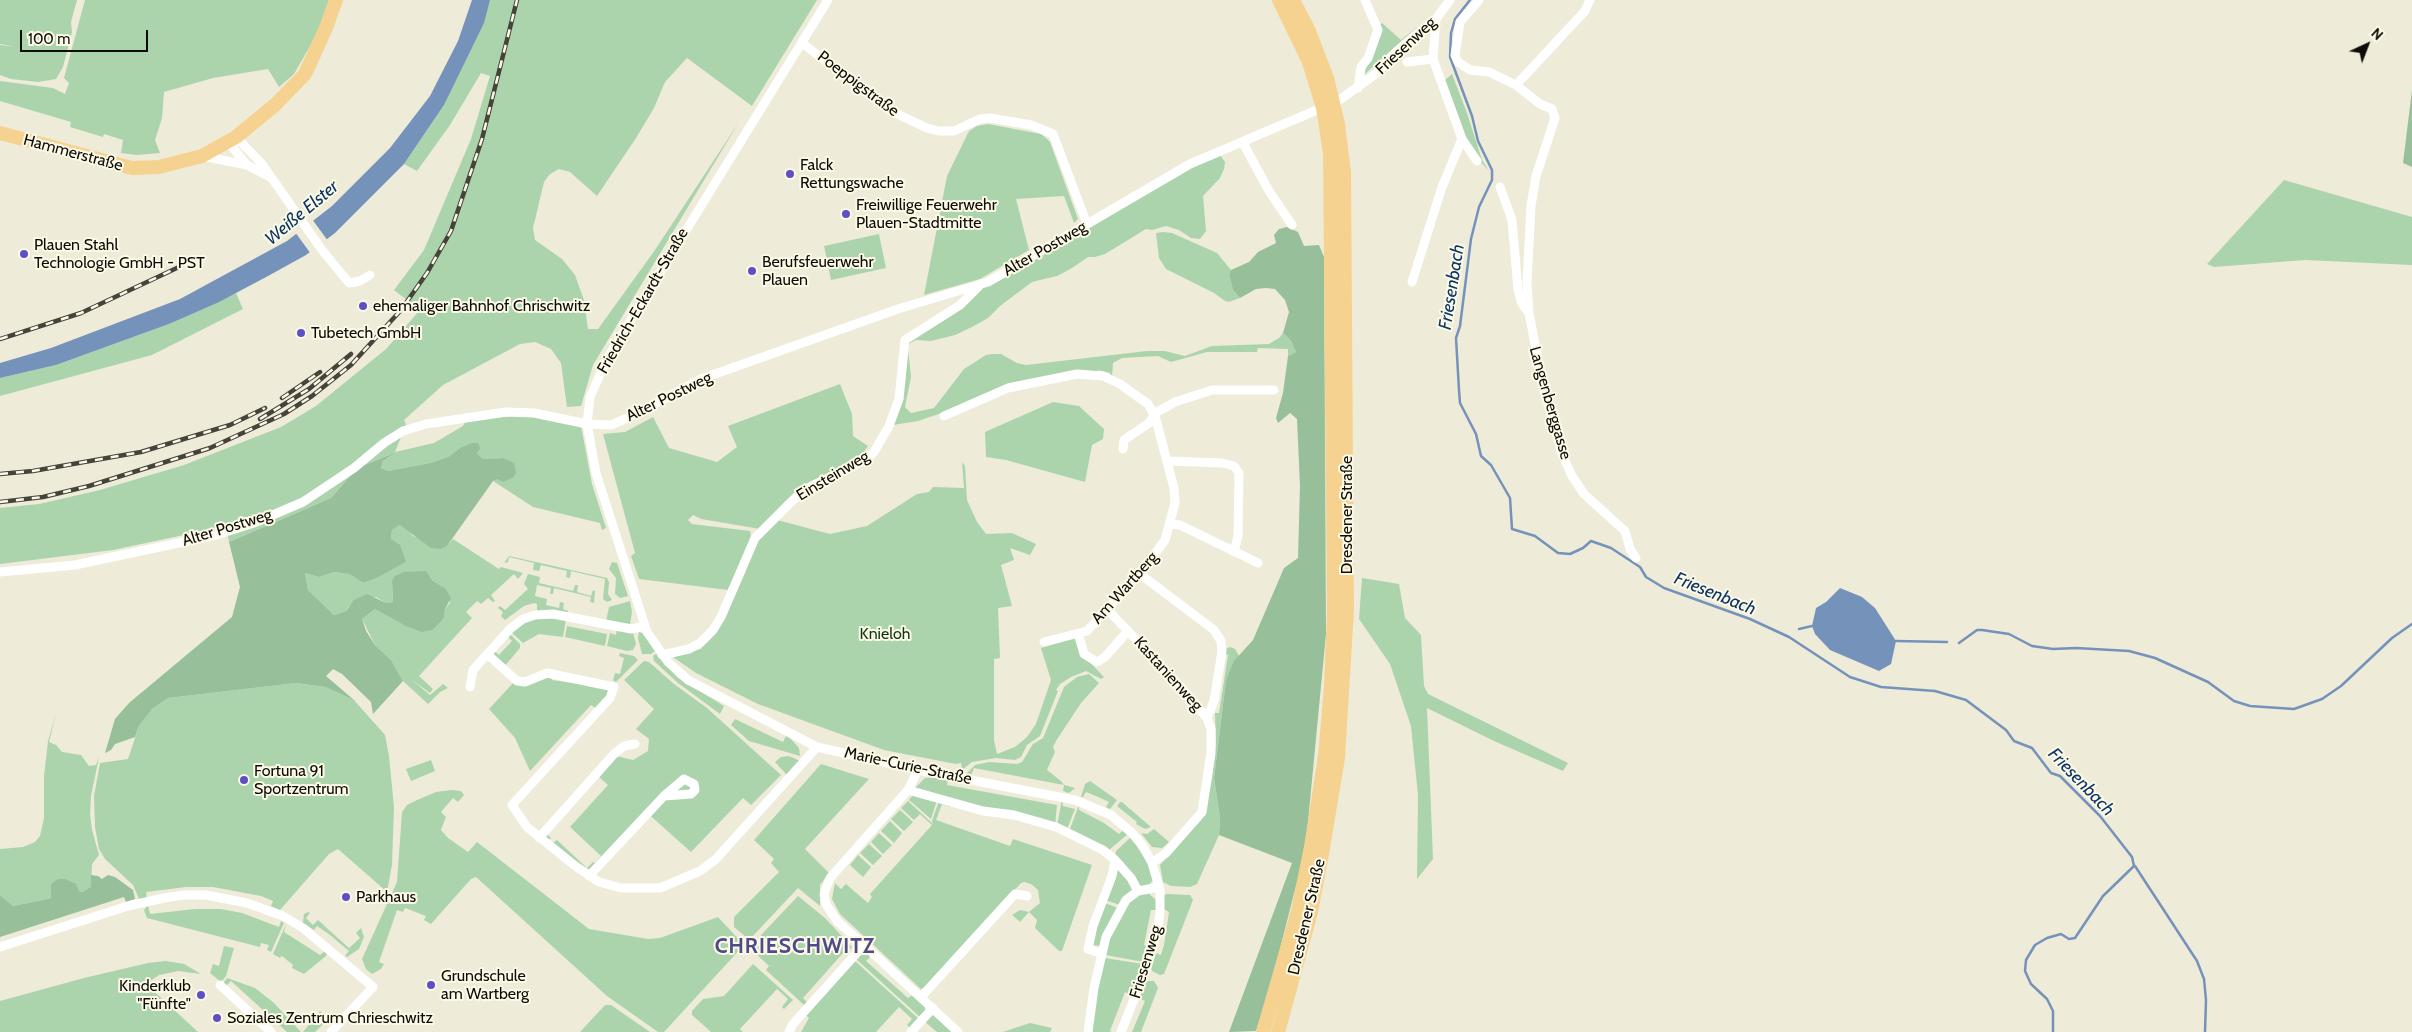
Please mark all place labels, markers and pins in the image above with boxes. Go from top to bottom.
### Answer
place label: Falck Rettungswache [800,155,904,193]
marker: Falck Rettungswache [784,168,796,180]
place label: Freiwillige Feuerwehr Plauen-Stadtmitte [856,195,997,233]
marker: Freiwillige Feuerwehr Plauen-Stadtmitte [840,208,852,220]
place label: Plauen Stahl Technologie GmbH - PST [34,235,205,273]
marker: Plauen Stahl Technologie GmbH - PST [18,248,30,260]
place label: Berufsfeuerwehr Plauen [762,252,874,290]
marker: Berufsfeuerwehr Plauen [746,265,758,277]
place label: ehemaliger Bahnhof Chrischwitz [373,296,590,316]
marker: ehemaliger Bahnhof Chrischwitz [357,300,369,312]
place label: Tubetech GmbH [311,323,421,343]
marker: Tubetech GmbH [295,327,307,339]
place label: Fortuna 91 Sportzentrum [254,761,349,799]
marker: Fortuna 91 Sportzentrum [238,774,250,786]
place label: Parkhaus [356,887,416,907]
marker: Parkhaus [340,891,352,903]
place label: Grundschule am Wartberg [441,966,529,1004]
place label: Kinderklub "Fünfte" [119,976,191,1014]
marker: Grundschule am Wartberg [425,979,437,991]
marker: Kinderklub "Fünfte" [195,989,207,1001]
place label: Soziales Zentrum Chrieschwitz [227,1008,433,1028]
marker: Soziales Zentrum Chrieschwitz [211,1012,223,1024]

